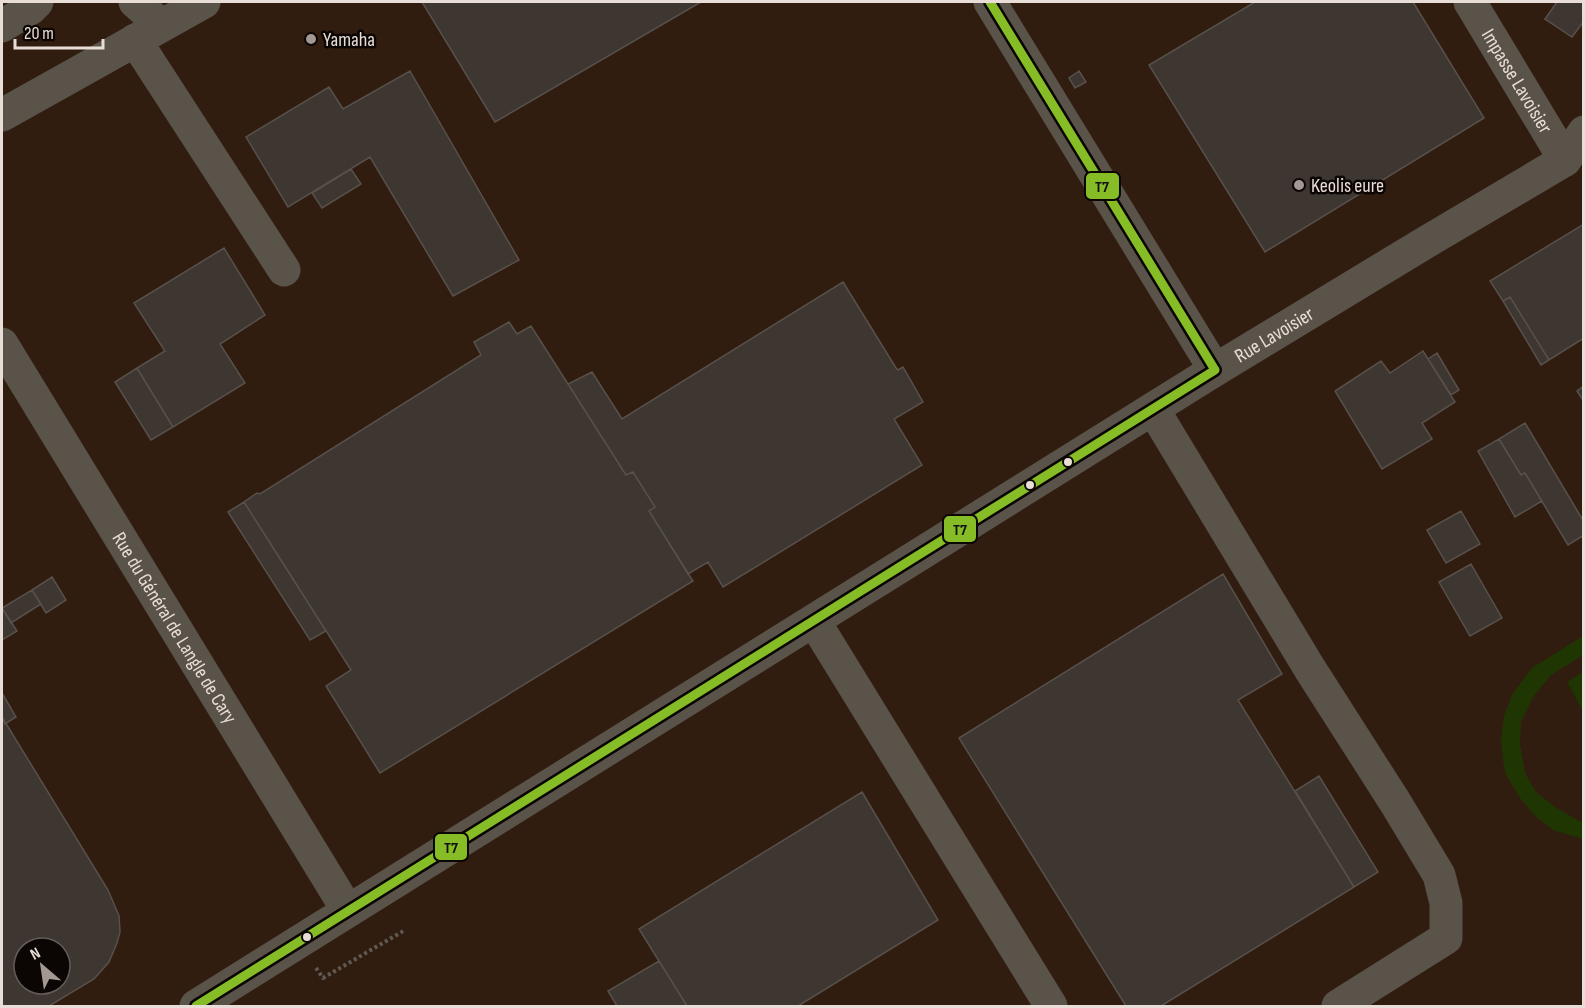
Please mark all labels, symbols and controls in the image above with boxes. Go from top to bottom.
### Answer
scale bar [15,12,104,50]
text: 20 m [24,23,54,44]
street label: Impasse Lavoisier [1476,25,1557,138]
place label: Yamaha [323,28,375,52]
marker: Yamaha [304,32,318,46]
line badge: T7 [1085,172,1120,200]
place label: Keolis eure [1311,174,1384,198]
text: T7 [1095,178,1109,197]
marker: Keolis eure [1292,178,1306,192]
street label: Rue Lavoisier [1230,302,1319,368]
unlabelled marker [1062,456,1074,468]
unlabelled marker [1024,479,1036,491]
line badge: T7 [943,515,977,543]
text: T7 [953,521,967,540]
street label: Rue du Général de Langle de Cary [107,528,242,728]
line badge: T7 [434,833,468,861]
text: T7 [444,839,458,858]
unlabelled marker [301,931,313,943]
north arrow [12,936,72,996]
text: N [27,944,44,965]

